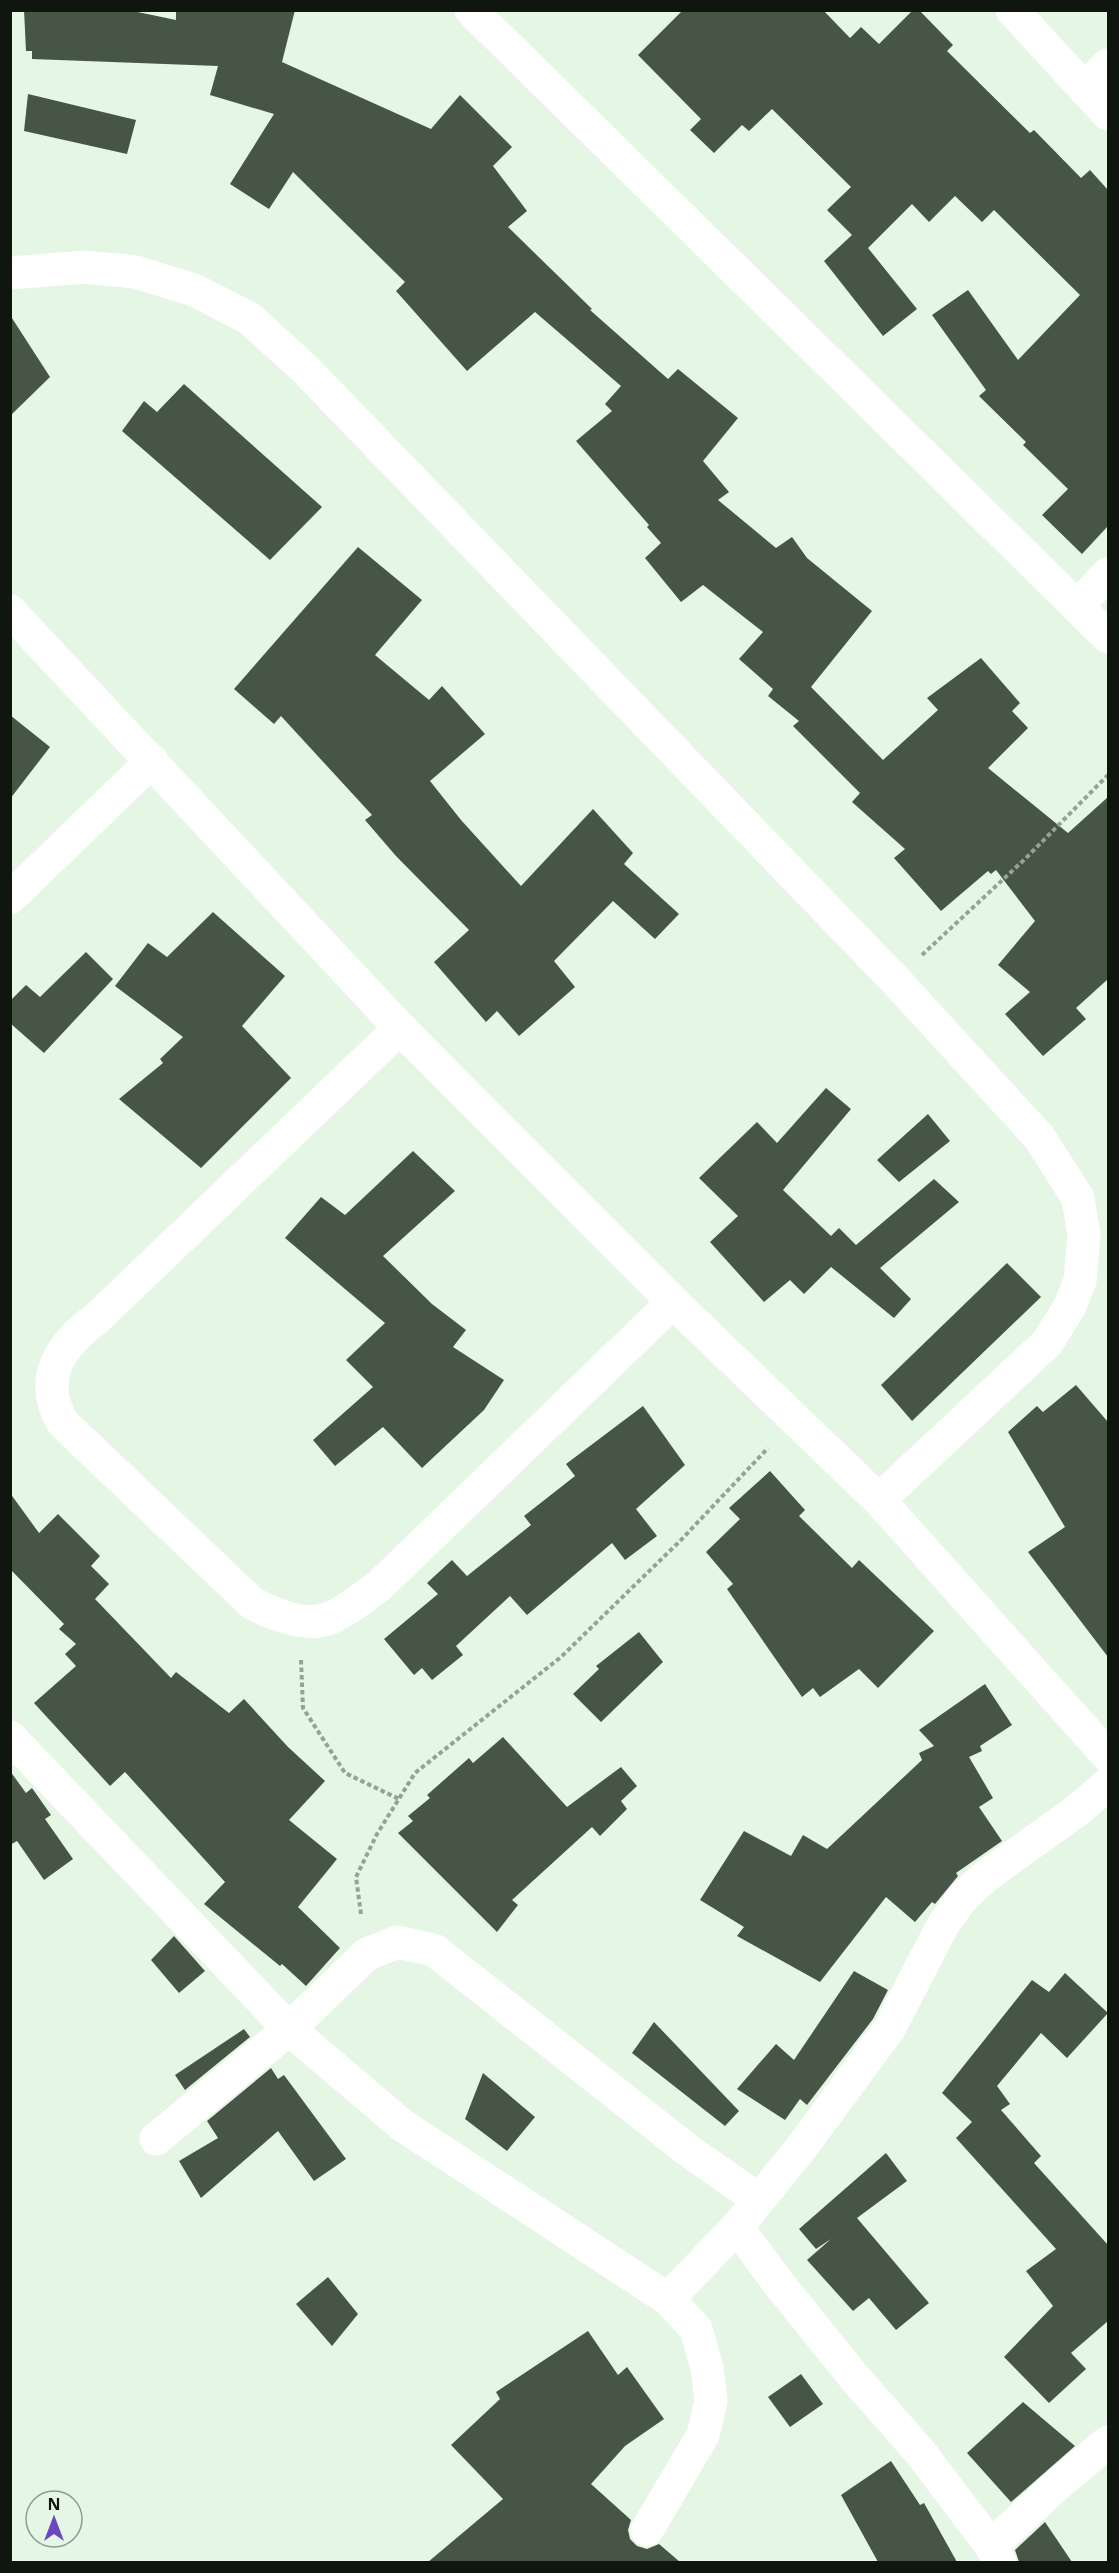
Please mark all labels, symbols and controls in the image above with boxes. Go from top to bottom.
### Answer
north arrow [24,2489,84,2549]
text: N [47,2493,61,2515]

